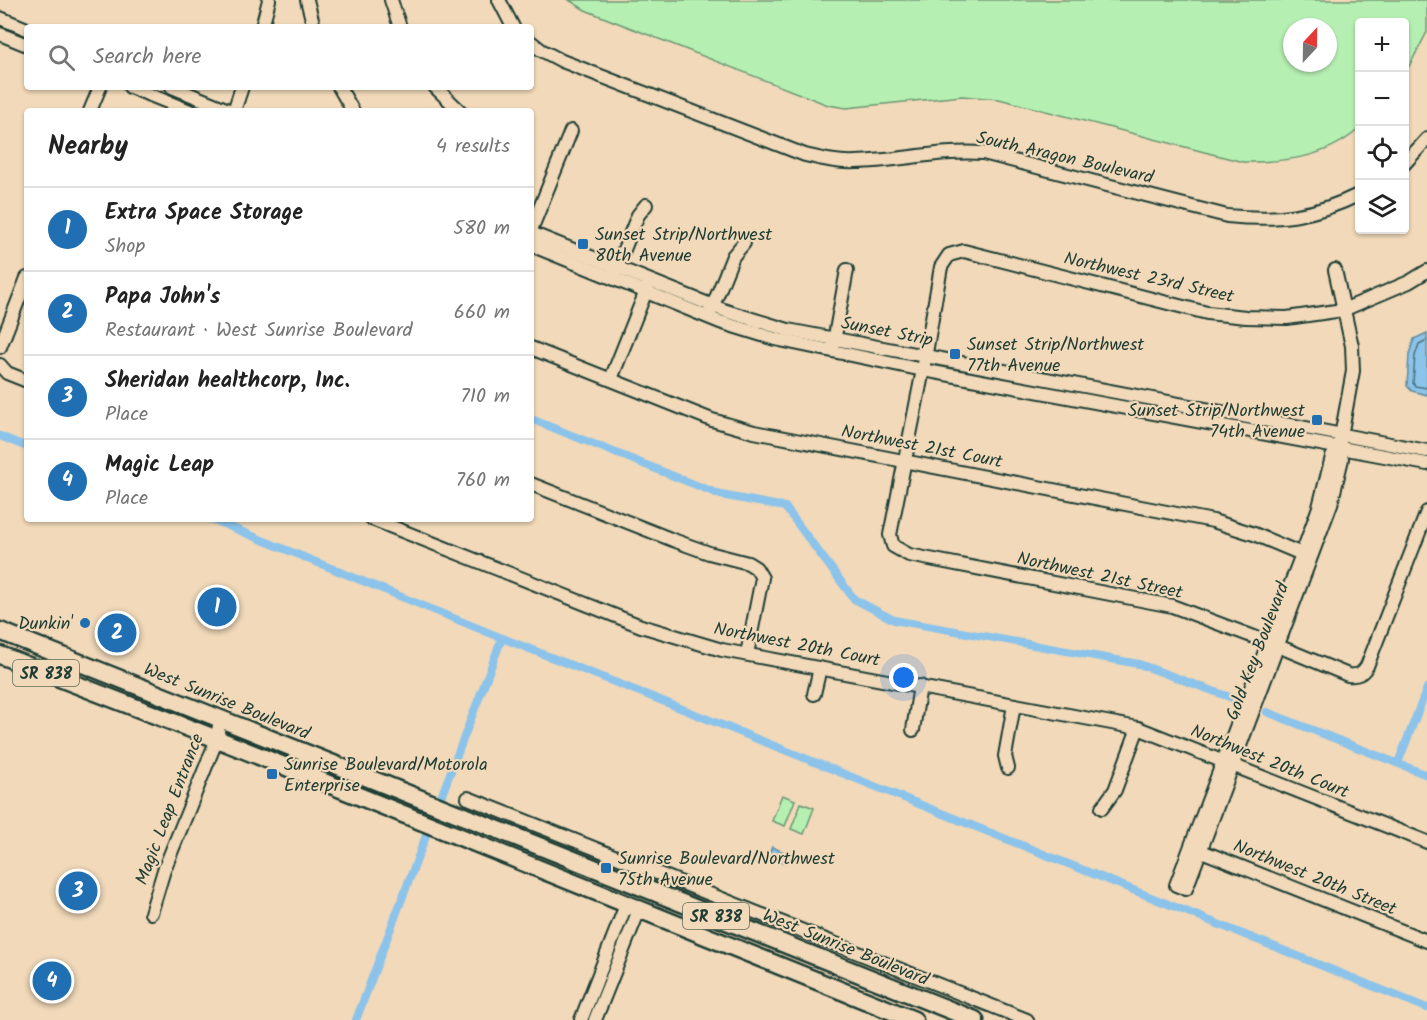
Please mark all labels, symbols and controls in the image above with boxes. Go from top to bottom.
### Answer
north arrow [1283,18,1337,72]
map controls [1355,18,1409,234]
button: + [1355,18,1409,72]
search box [24,24,534,90]
text: Search here [93,40,201,75]
icon: search [45,41,78,74]
button: − [1355,72,1409,126]
street label: South Aragon Boulevard [973,124,1157,193]
text: Nearby [48,126,128,168]
button: locate [1355,126,1409,180]
text: 4 results [436,131,510,163]
button: layers [1355,180,1409,234]
text: Extra Space Storage [105,196,303,231]
text: 1 [64,213,71,245]
text: 580 m [453,213,510,245]
place label: Sunset Strip/Northwest 80th Avenue [595,221,773,271]
text: Shop [105,231,145,263]
marker: Sunset Strip/Northwest 80th Avenue [576,237,590,251]
street label: Northwest 23rd Street [1061,245,1237,312]
text: Papa John's [105,280,220,315]
text: 2 [62,297,73,329]
text: 660 m [454,297,510,329]
street label: Sunset Strip [838,309,936,356]
text: Restaurant · West Sunrise Boulevard [105,315,413,347]
place label: Sunset Strip/Northwest 77th Avenue [967,331,1145,381]
marker: Sunset Strip/Northwest 77th Avenue [948,347,962,361]
text: Sheridan healthcorp, Inc. [105,364,350,399]
text: 3 [62,381,73,413]
text: 710 m [461,381,510,413]
place label: Sunset Strip/Northwest 74th Avenue [1128,397,1306,447]
text: Place [105,399,148,431]
marker: Sunset Strip/Northwest 74th Avenue [1310,413,1324,427]
street label: Northwest 21st Court [839,418,1006,477]
text: Magic Leap [105,448,214,483]
text: 4 [62,465,73,497]
text: 760 m [456,465,510,497]
text: Place [105,483,148,515]
street label: Northwest 21st Street [1014,545,1186,608]
street label: Gold Key Boulevard [1219,577,1298,725]
pin: 1 [198,584,236,630]
place label: Dunkin' [18,610,73,639]
pin: 2 [98,610,136,656]
street label: Northwest 20th Court [711,615,883,676]
marker: Dunkin' [78,616,92,630]
street label: West Sunrise Boulevard [139,656,315,749]
road number: SR 838 [13,660,79,686]
your location [889,663,918,692]
street label: Northwest 20th Court [1186,717,1354,808]
street label: Magic Leap Entrance [128,730,213,889]
place label: Sunrise Boulevard/Motorola Enterprise [284,751,488,801]
marker: Sunrise Boulevard/Motorola Enterprise [265,767,279,781]
street label: Northwest 20th Street [1228,832,1401,925]
place label: Sunrise Boulevard/Northwest 75th Avenue [618,845,836,895]
marker: Sunrise Boulevard/Northwest 75th Avenue [599,861,613,875]
pin: 3 [58,868,98,914]
street label: West Sunrise Boulevard [758,902,934,995]
road number: SR 838 [683,903,749,929]
pin: 4 [32,958,72,1004]

